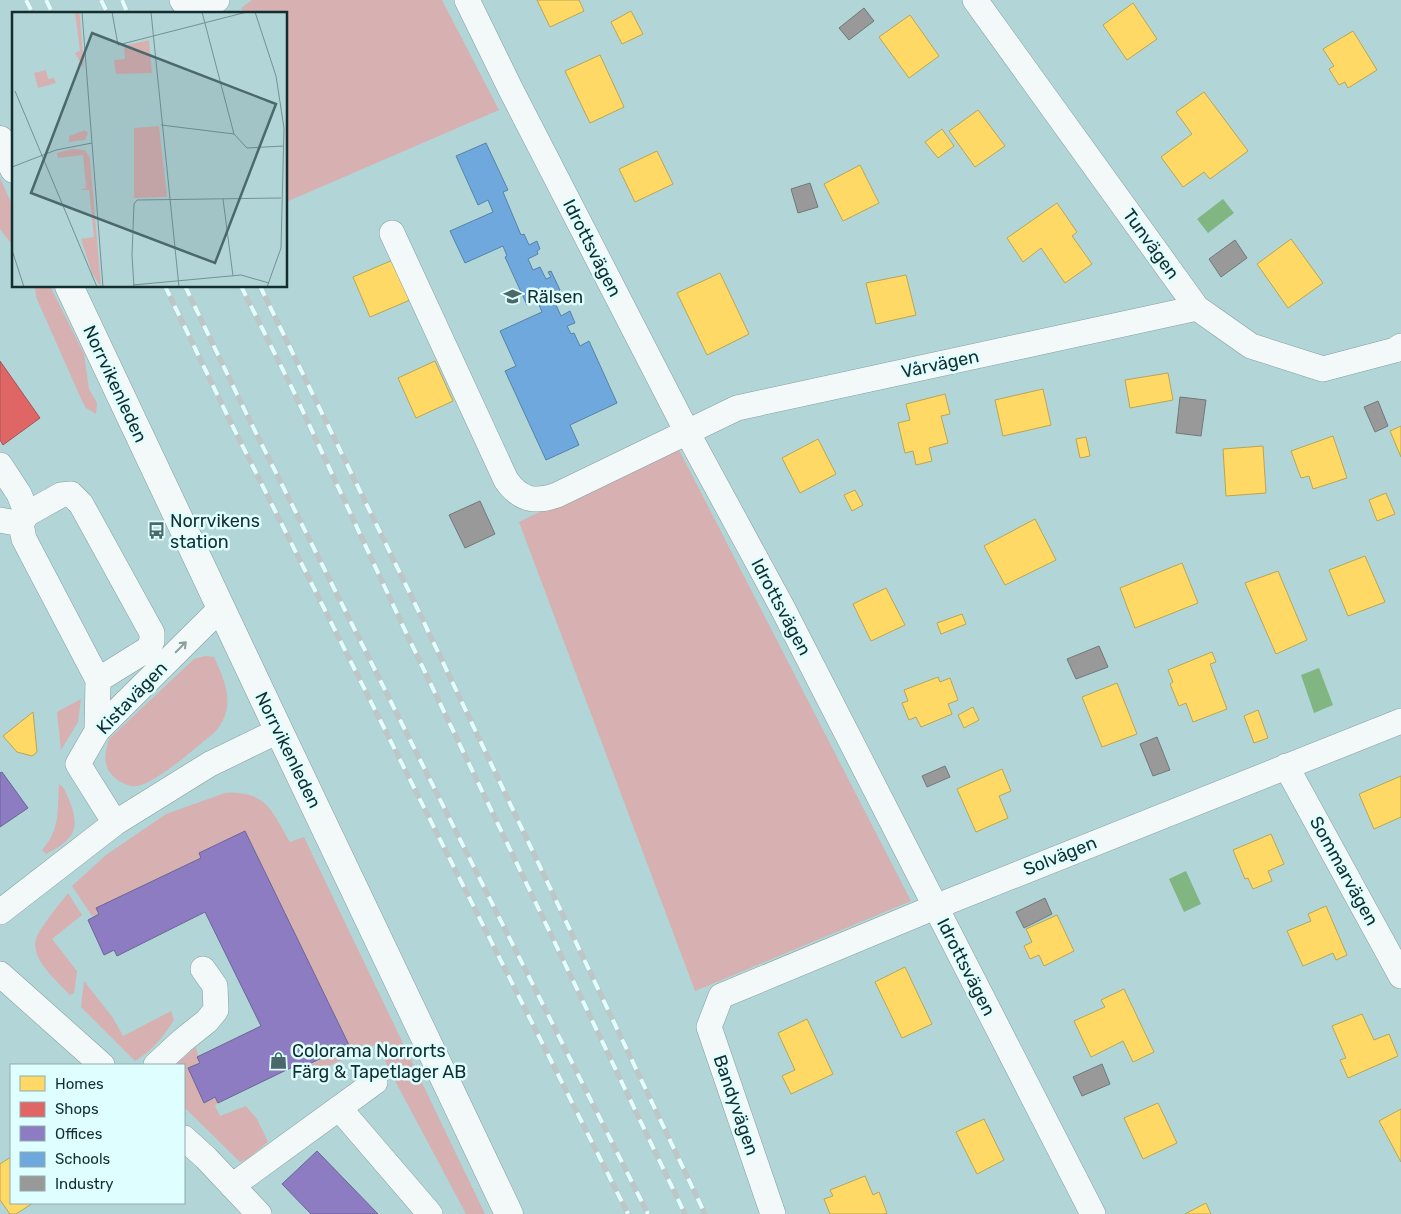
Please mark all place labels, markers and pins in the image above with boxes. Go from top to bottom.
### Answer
place label: Rälsen [527,286,583,308]
school or university icon: Rälsen [503,287,523,307]
place label: Norrvikens station [170,510,260,553]
bus stop icon: Norrvikens station [146,521,166,541]
place label: Colorama Norrorts Färg & Tapetlager AB [292,1040,466,1083]
shop icon: Colorama Norrorts Färg & Tapetlager AB [268,1051,288,1071]

